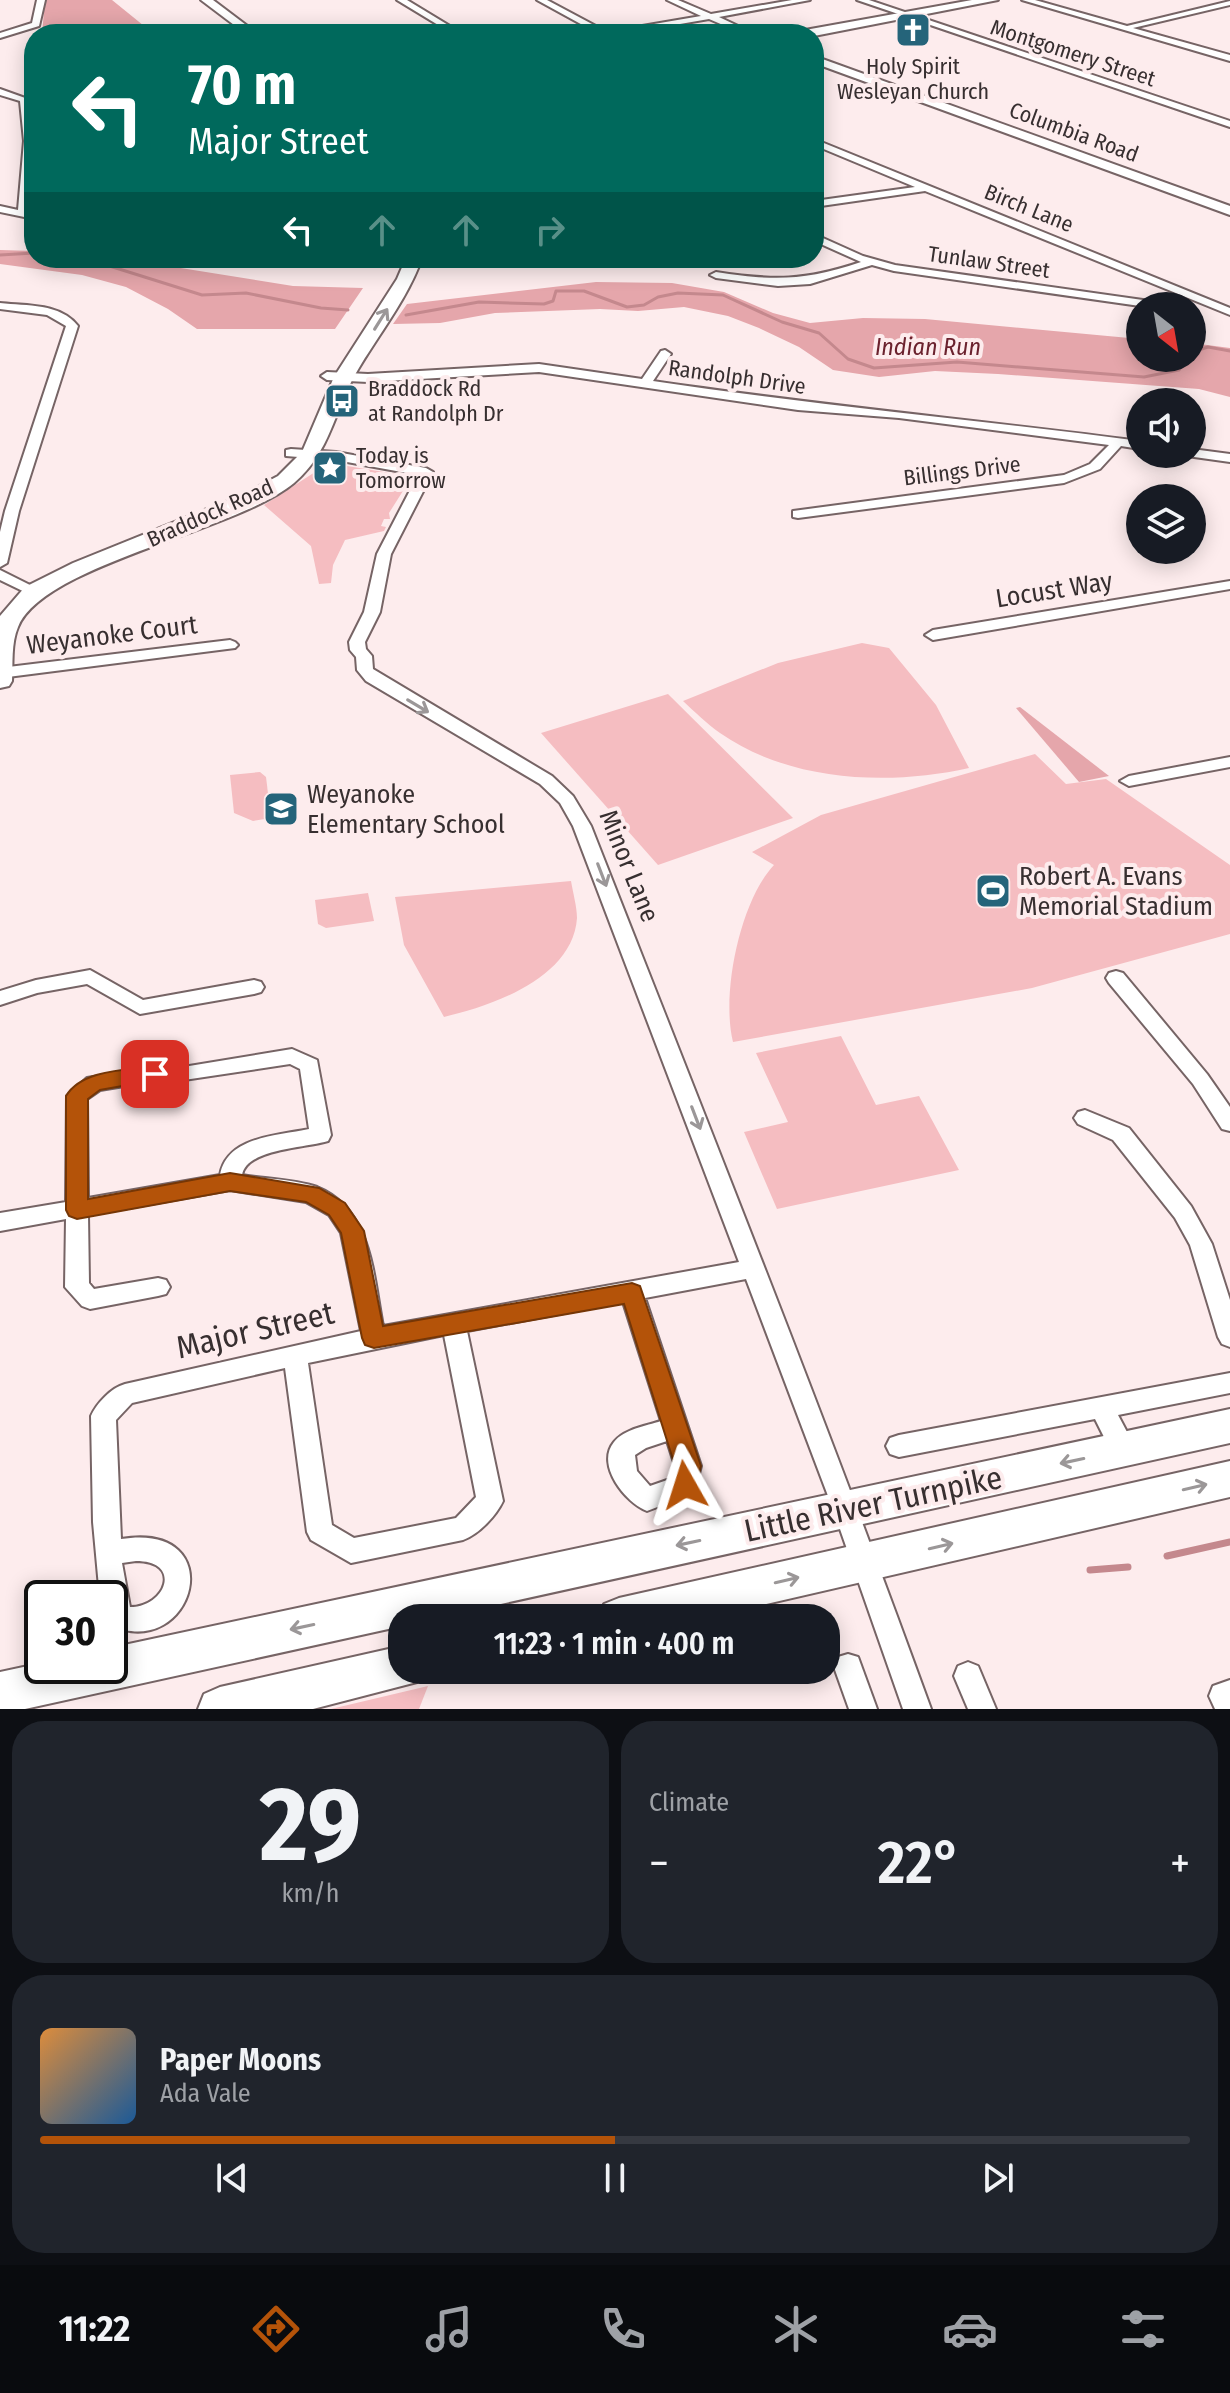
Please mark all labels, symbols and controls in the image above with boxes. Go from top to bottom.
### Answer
church icon: Holy Spirit Wesleyan Church [894,11,932,49]
street label: Montgomery Street [987,14,1160,93]
text: 70 m [188,52,296,119]
place label: Holy Spirit Wesleyan Church [837,53,989,105]
icon: left [56,56,160,160]
street label: Columbia Road [1006,96,1142,168]
text: Major Street [188,120,368,164]
street label: Birch Lane [981,178,1077,238]
icon: left [276,208,320,252]
icon: ahead [360,208,404,252]
icon: ahead [444,208,488,252]
icon: right [528,208,572,252]
street label: Tunlaw Street [926,240,1052,284]
north arrow [1126,292,1206,372]
map controls [1126,292,1206,564]
one-way arrow [373,308,390,330]
water label: Indian Run [875,333,981,361]
street label: Randolph Drive [667,354,807,400]
place label: Braddock Rd at Randolph Dr [368,375,504,427]
bus stop icon: Braddock Rd at Randolph Dr [323,382,361,420]
button: sound [1126,388,1206,468]
place label: Today is Tomorrow [356,442,446,494]
place icon: Today is Tomorrow [311,449,349,487]
street label: Billings Drive [902,450,1022,492]
street label: Braddock Road [143,473,277,553]
button: layers [1126,484,1206,564]
street label: Locust Way [994,565,1115,614]
street label: Weyanoke Court [25,609,200,661]
one-way arrow [406,698,429,714]
place label: Weyanoke Elementary School [307,779,505,840]
school or university icon: Weyanoke Elementary School [262,790,300,828]
street label: Minor Lane [592,805,666,927]
place label: Robert A. Evans Memorial Stadium [1019,861,1213,922]
one-way arrow [596,862,610,887]
sports icon: Robert A. Evans Memorial Stadium [974,872,1012,910]
pin [121,1040,189,1108]
icon: arrive [133,1052,177,1096]
one-way arrow [690,1105,704,1130]
street label: Major Street [173,1293,338,1367]
position arrow [643,1443,727,1527]
one-way arrow [1059,1454,1085,1469]
street label: Little River Turnpike [741,1458,1005,1550]
one-way arrow [1181,1479,1207,1494]
one-way arrow [676,1536,701,1551]
one-way arrow [928,1537,954,1552]
one-way arrow [773,1572,799,1587]
speed limit sign: 30 [24,1580,128,1684]
one-way arrow [289,1620,315,1635]
text: 11:23 · 1 min · 400 m [494,1626,734,1662]
text: 29 [260,1763,361,1888]
text: Climate [649,1787,729,1818]
text: 22° [878,1827,961,1899]
text: − [649,1837,669,1890]
text: + [1170,1837,1190,1890]
text: km/h [282,1878,339,1909]
text: Paper Moons [160,2042,321,2078]
text: Ada Vale [160,2078,251,2109]
icon: previous [210,2156,254,2200]
icon: pause [593,2156,637,2200]
icon: next [976,2156,1020,2200]
icon: directions [248,2301,304,2357]
icon: music [421,2301,477,2357]
icon: phone [595,2301,651,2357]
icon: climate [768,2301,824,2357]
icon: car [942,2301,998,2357]
icon: filters [1115,2301,1171,2357]
text: 11:22 [59,2307,130,2351]

